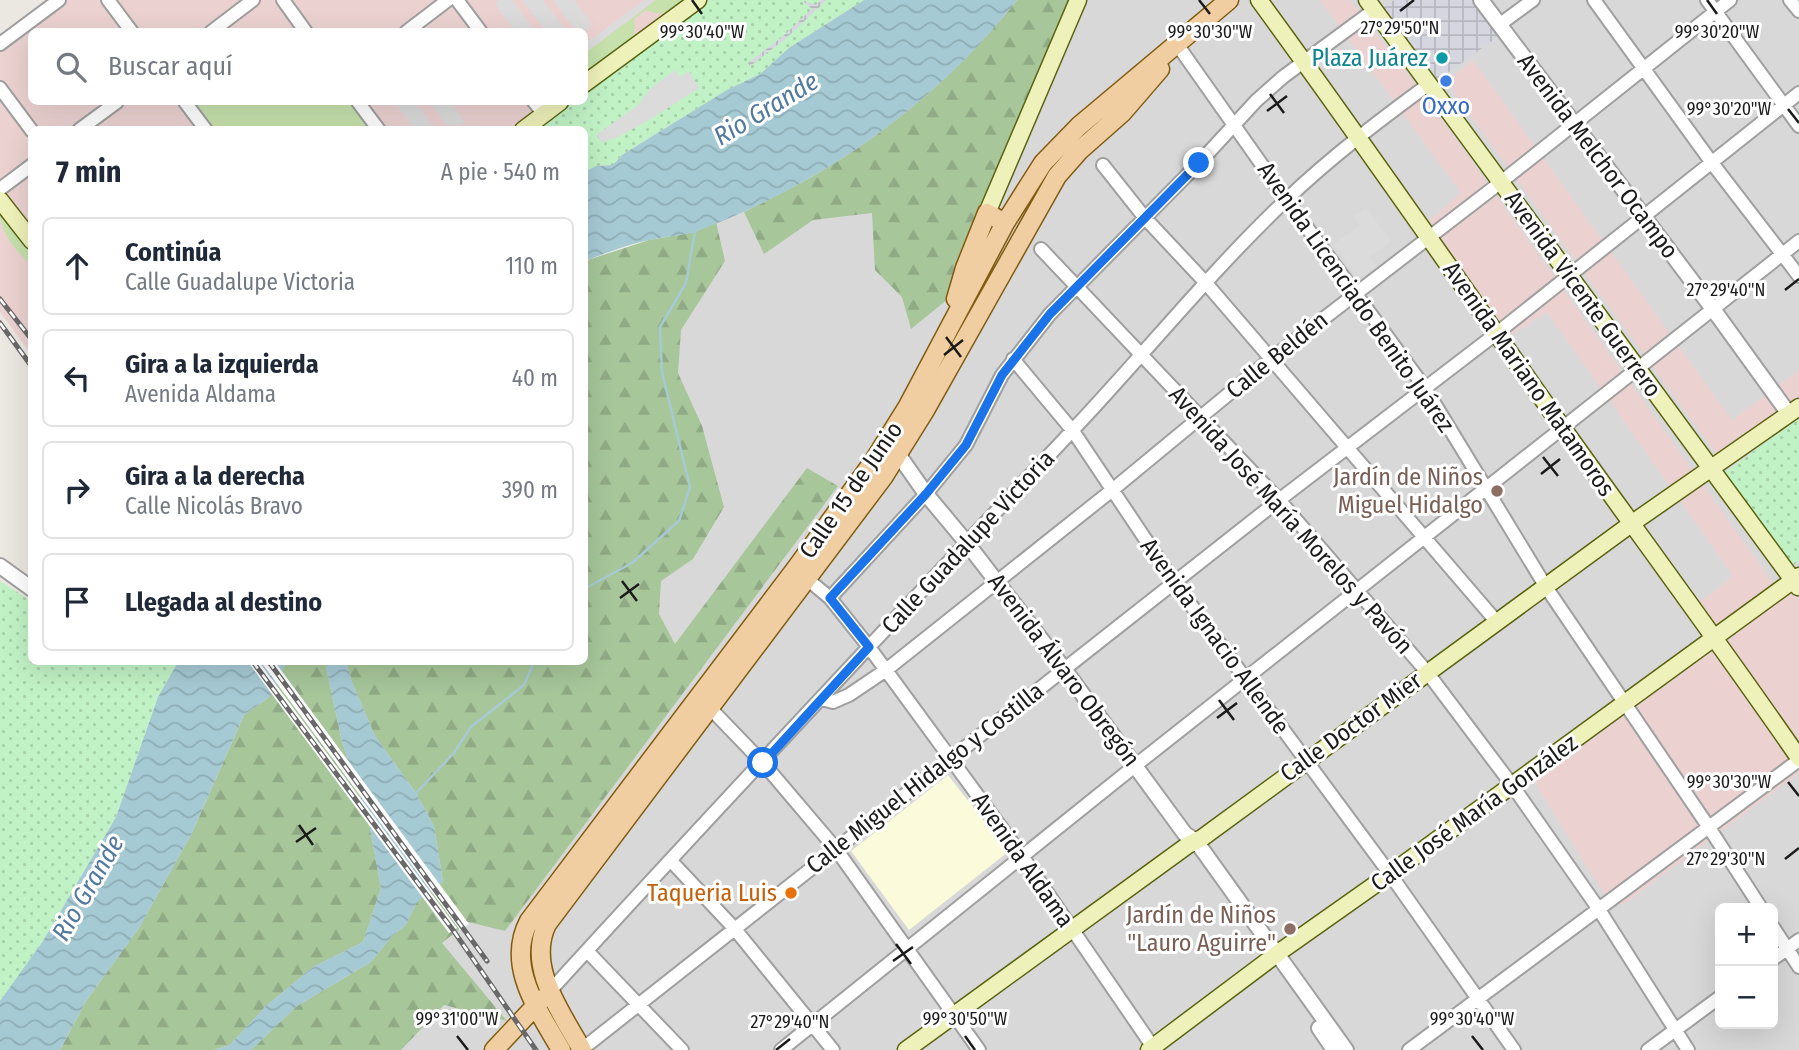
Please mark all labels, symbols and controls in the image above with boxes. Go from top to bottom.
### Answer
text: 27°29'50"N [1360,17,1440,39]
text: 99°30'40"W [660,21,745,43]
text: 99°30'30"W [1168,21,1253,43]
text: 99°30'20"W [1675,21,1760,43]
search box [28,28,588,105]
place label: Plaza Juárez [1311,44,1428,72]
icon: search [52,48,90,86]
street label: Avenida Melchor Ocampo [1512,48,1684,264]
marker: Plaza Juárez [1434,50,1450,66]
text: Buscar aquí [108,51,233,82]
water label: Rio Grande [708,66,824,152]
marker: Oxxo [1438,73,1454,89]
place label: Oxxo [1422,92,1470,120]
text: 99°30'20"W [1687,98,1772,120]
route end [1183,147,1214,178]
text: 7 min [56,154,121,190]
street label: Avenida Licenciado Benito Juárez [1252,157,1460,437]
text: A pie · 540 m [441,158,560,186]
street label: Avenida Vicente Guerrero [1499,185,1667,403]
text: Continúa [125,237,222,268]
icon: ahead [58,247,96,285]
text: 110 m [505,252,558,280]
street label: Avenida Mariano Matamoros [1437,256,1621,502]
text: Calle Guadalupe Victoria [125,268,355,296]
text: 27°29'40"N [1687,279,1765,301]
street label: Calle Beldén [1221,306,1333,404]
text: Gira a la izquierda [125,349,319,380]
icon: left [58,359,96,397]
text: 40 m [512,364,558,392]
text: Avenida Aldama [125,380,276,408]
street label: Avenida José María Morelos y Pavón [1163,380,1419,660]
street label: Calle 15 de Junio [794,416,908,564]
street label: Calle Guadalupe Victoria [876,445,1060,639]
text: Gira a la derecha [125,461,305,492]
place label: Jardín de Niños Miguel Hidalgo [1333,463,1483,519]
icon: right [58,471,96,509]
text: 390 m [502,476,558,504]
marker: Jardín de Niños Miguel Hidalgo [1489,483,1505,499]
text: Calle Nicolás Bravo [125,492,303,520]
street label: Avenida Ignacio Allende [1135,533,1295,739]
street label: Avenida Álvaro Obregón [982,567,1147,772]
icon: arrive [58,583,96,621]
text: Llegada al destino [125,587,322,618]
street label: Calle Doctor Mier [1275,666,1428,788]
street label: Calle Miguel Hidalgo y Costilla [801,677,1049,879]
street label: Calle José María González [1365,729,1583,897]
route start [747,747,778,778]
text: 99°30'30"W [1687,771,1772,793]
street label: Avenida Aldama [966,787,1080,933]
water label: Rio Grande [45,830,131,946]
text: 27°29'30"N [1687,848,1765,870]
place label: Taqueria Luis [647,879,777,907]
marker: Taqueria Luis [783,885,799,901]
place label: Jardín de Niños "Lauro Aguirre" [1126,901,1276,957]
map controls [1715,903,1778,1029]
button: + [1715,903,1778,966]
marker: Jardín de Niños "Lauro Aguirre" [1282,921,1298,937]
button: − [1715,966,1778,1029]
text: 99°31'00"W [416,1008,499,1030]
text: 99°30'50"W [923,1008,1008,1030]
text: 99°30'40"W [1430,1008,1515,1030]
text: 27°29'40"N [751,1011,829,1033]

